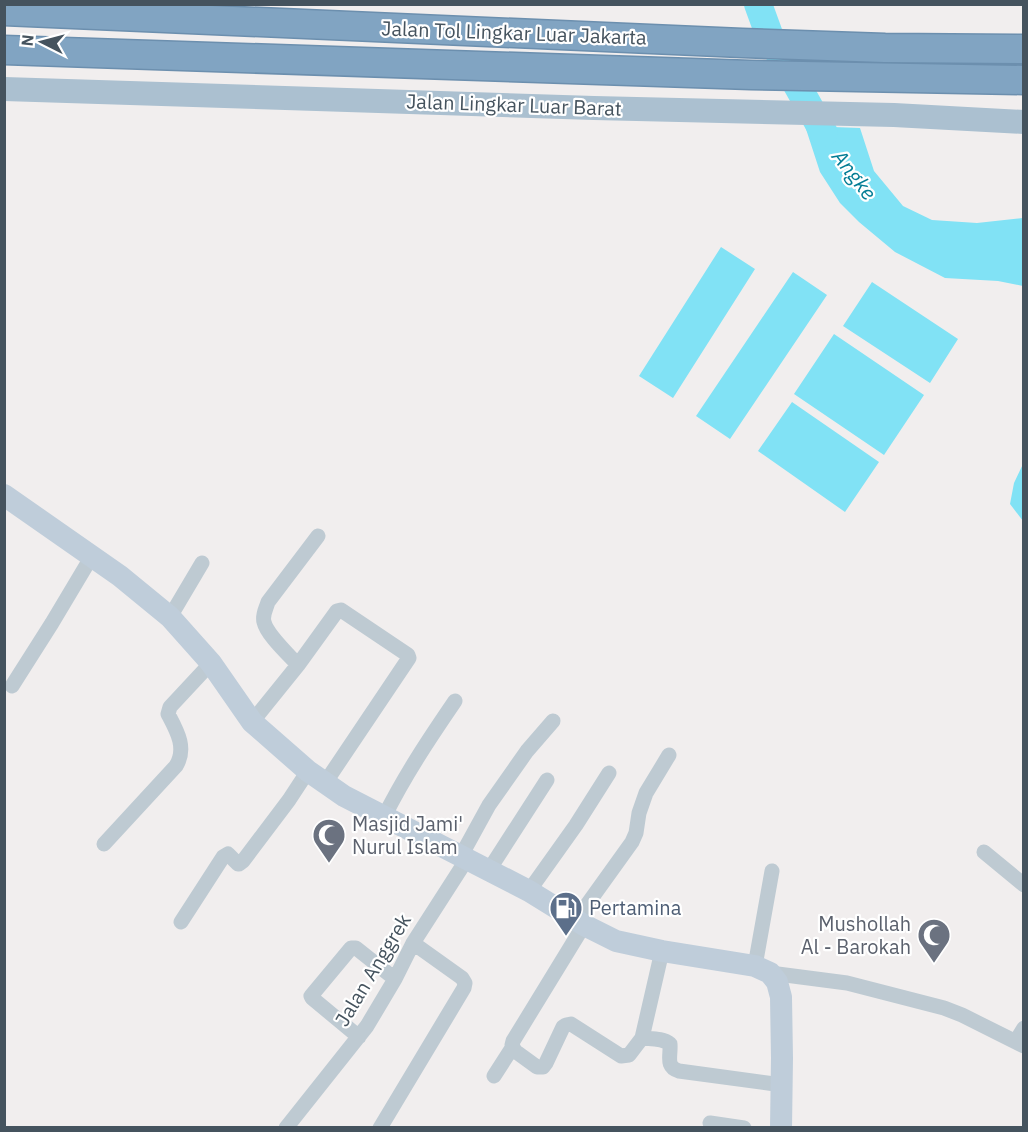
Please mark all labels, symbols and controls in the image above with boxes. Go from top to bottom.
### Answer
north arrow [12,12,72,72]
street label: Jalan Tol Lingkar Luar Jakarta [381,14,648,51]
text: N [17,34,38,47]
street label: Jalan Lingkar Luar Barat [406,87,622,122]
water label: Angke [826,143,883,206]
place label: Masjid Jami' Nurul Islam [352,810,463,860]
mosque icon: Masjid Jami' Nurul Islam [311,817,347,864]
fuel station icon: Pertamina [548,890,584,937]
place label: Pertamina [589,894,682,921]
street label: Jalan Anggrek [328,908,417,1031]
place label: Mushollah Al - Barokah [801,910,911,960]
mosque icon: Mushollah Al - Barokah [916,917,952,964]

